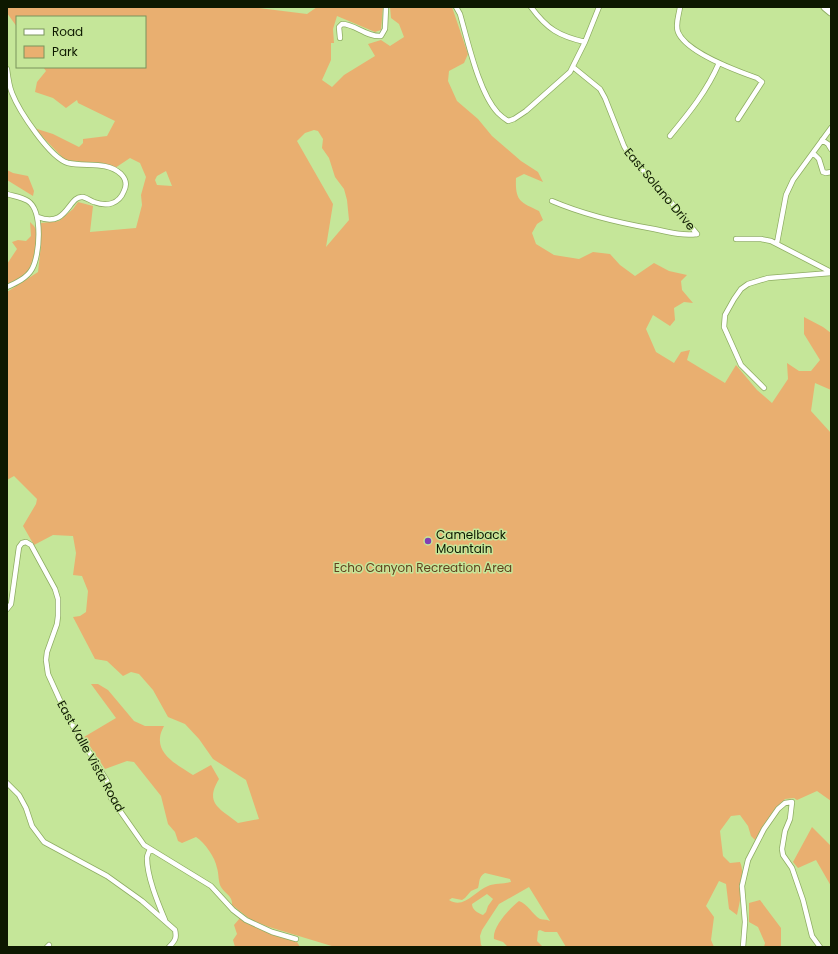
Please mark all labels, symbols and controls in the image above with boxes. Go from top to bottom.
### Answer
legend [16,16,146,68]
text: Road [52,23,83,40]
text: Park [52,43,79,60]
street label: East Solano Drive [621,144,699,234]
place label: Camelback Mountain [436,526,507,557]
marker: Camelback Mountain [423,536,433,546]
park label: Echo Canyon Recreation Area [334,559,512,576]
street label: East Valle Vista Road [53,697,129,815]

